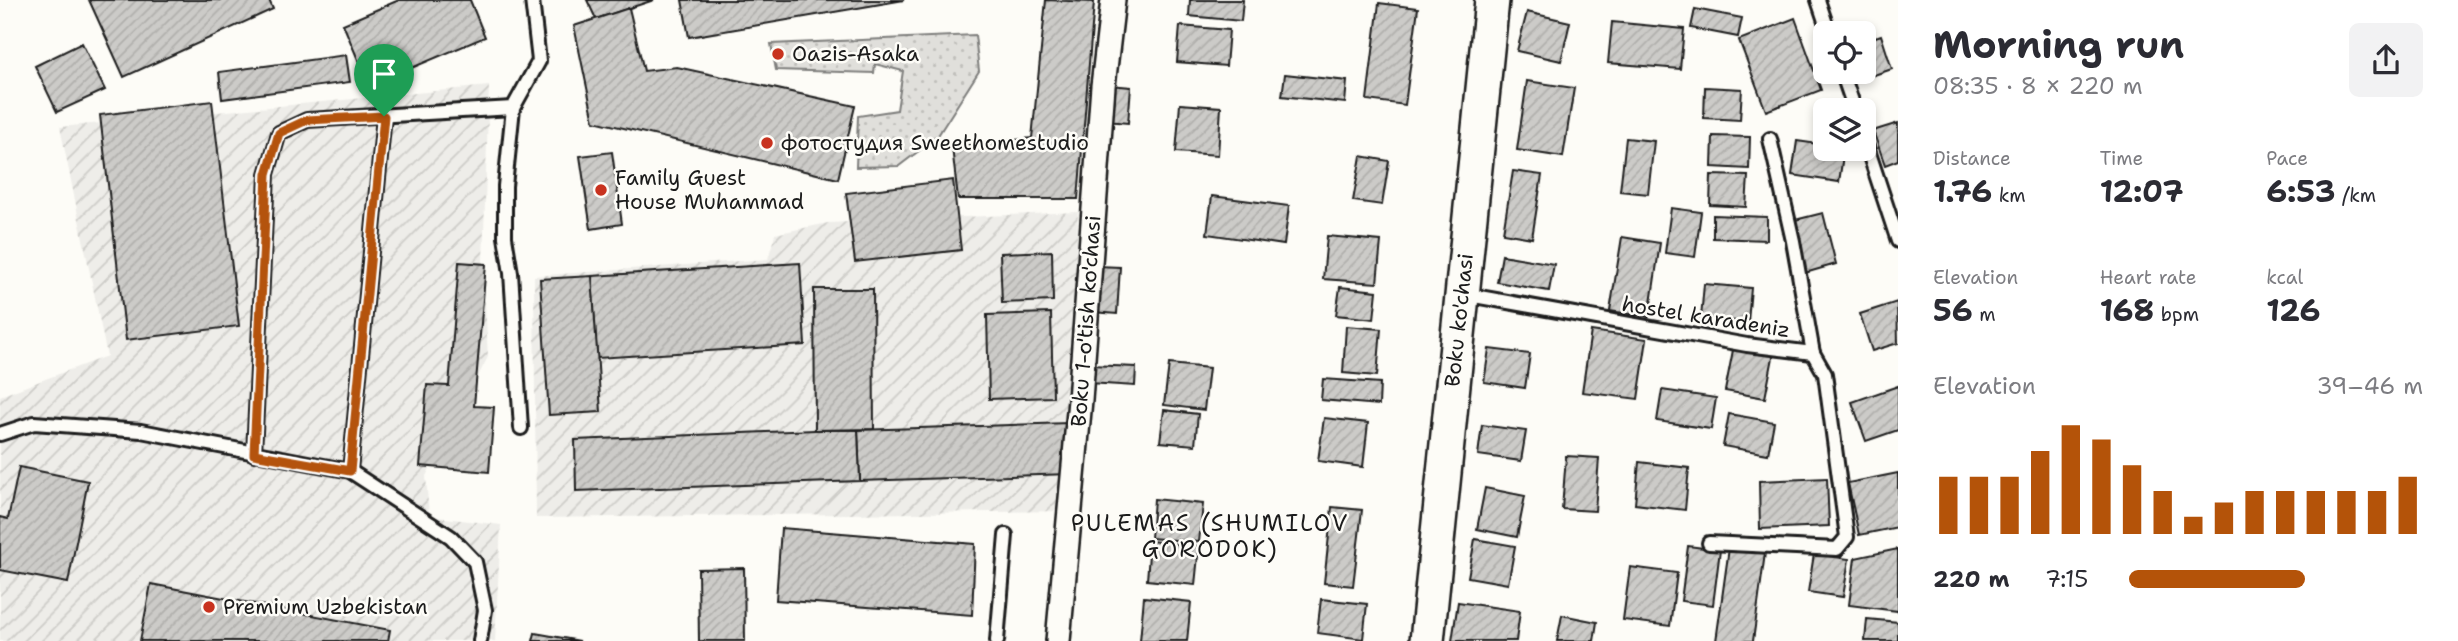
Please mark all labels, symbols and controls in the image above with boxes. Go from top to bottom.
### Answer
text: Morning run [1933,19,2184,70]
map controls [1813,21,1876,161]
button: locate [1813,21,1876,84]
button: share [2349,23,2423,97]
place label: Oazis-Asaka [792,40,919,68]
pin [354,44,414,116]
marker: Oazis-Asaka [770,46,786,62]
icon: arrive [365,55,403,93]
text: 08:35 · 8 × 220 m [1933,71,2143,101]
button: layers [1813,98,1876,161]
place label: фотостудия Sweethomestudio [781,129,1089,157]
marker: фотостудия Sweethomestudio [759,135,775,151]
text: Distance [1933,146,2011,171]
text: Time [2100,146,2143,171]
text: Pace [2266,146,2308,171]
place label: Family Guest House Muhammad [615,164,804,216]
text: 1.76 [1933,171,1992,212]
text: 12:07 [2100,171,2183,212]
text: 6:53 [2266,171,2336,212]
marker: Family Guest House Muhammad [593,182,609,198]
text: km [1992,183,2026,208]
text: /km [2336,183,2376,208]
street label: Boku 1-o'tish ko'chasi [1065,214,1107,428]
street label: Boku ko'chasi [1438,252,1480,388]
text: Elevation [1933,265,2018,290]
text: Heart rate [2100,265,2196,290]
text: kcal [2266,265,2303,290]
street label: hostel karadeniz [1620,290,1792,344]
text: 56 [1933,290,1973,331]
text: 168 [2100,290,2154,331]
text: 126 [2266,290,2321,331]
text: m [1973,302,1996,327]
text: bpm [2154,302,2199,327]
text: Elevation [1933,371,2036,401]
text: 39–46 m [2317,371,2423,401]
district label: PULEMAS (SHUMILOV GORODOK) [1071,508,1349,564]
text: 220 m [1933,564,2009,594]
text: 7:15 [2045,564,2088,594]
place label: Premium Uzbekistan [223,593,428,621]
marker: Premium Uzbekistan [201,599,217,615]

